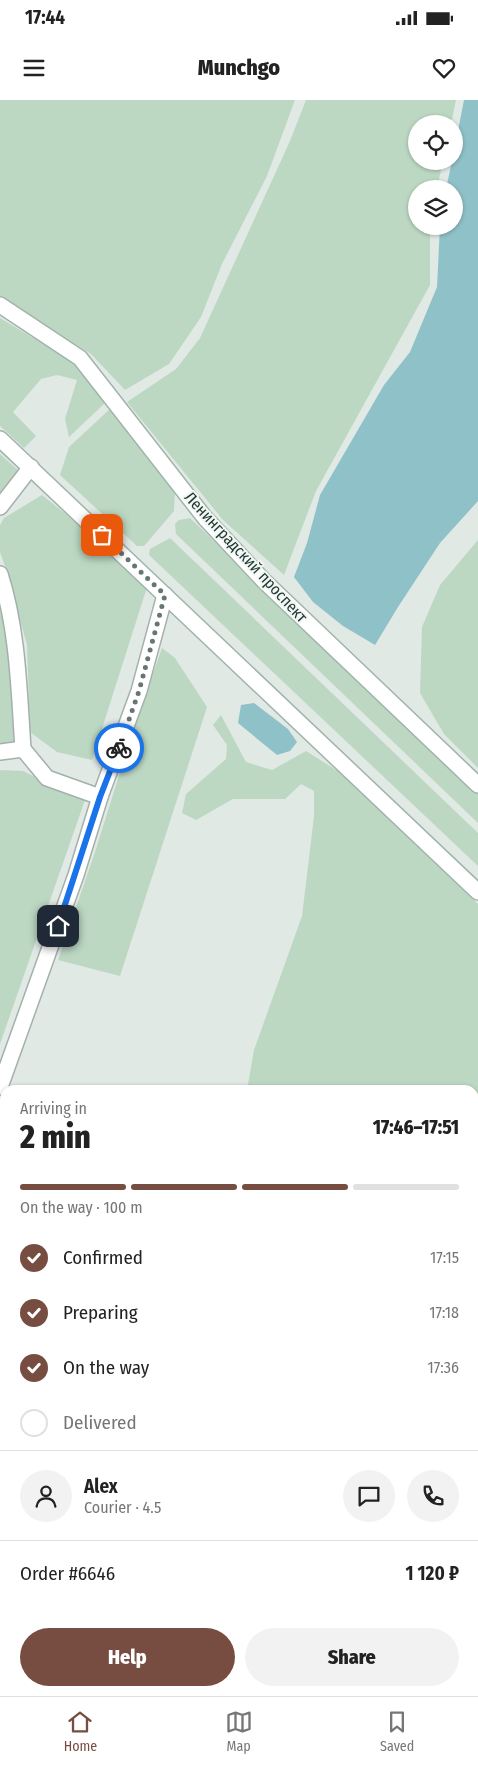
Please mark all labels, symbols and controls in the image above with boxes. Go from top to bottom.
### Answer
text: 17:44 [25,6,65,29]
icon: menu [20,54,48,82]
text: Munchgo [198,54,280,81]
icon: heart [430,54,458,82]
map controls [408,115,463,235]
button: locate [408,115,463,170]
button: layers [408,180,463,235]
street label: Ленинградский проспект [181,488,312,626]
pin [81,514,123,556]
icon: bag [88,521,116,549]
courier [94,723,144,773]
icon: bike [105,734,133,762]
pin [37,905,79,947]
icon: home [44,912,72,940]
text: Arriving in [20,1099,87,1118]
text: 17:46–17:51 [373,1116,459,1139]
text: 2 min [20,1118,91,1156]
text: On the way · 100 m [20,1198,142,1217]
icon: check [20,1244,48,1272]
text: Confirmed [63,1246,143,1269]
text: 17:15 [430,1248,459,1267]
icon: check [20,1299,48,1327]
text: Preparing [63,1301,138,1324]
text: 17:18 [429,1303,459,1322]
icon: check [20,1354,48,1382]
text: On the way [63,1356,149,1379]
text: 17:36 [428,1358,459,1377]
text: Delivered [63,1411,137,1434]
button: person [20,1470,72,1522]
button: chat [343,1470,395,1522]
button: phone [407,1470,459,1522]
text: Alex [84,1475,118,1498]
text: Courier · 4.5 [84,1498,161,1517]
text: Order #6646 [20,1562,115,1585]
text: 1 120 ₽ [406,1562,459,1585]
button: Help [20,1628,235,1686]
button: Share [245,1628,459,1686]
tab: Home [64,1708,97,1755]
tab: Map [225,1708,253,1755]
tab: Saved [380,1708,414,1755]

